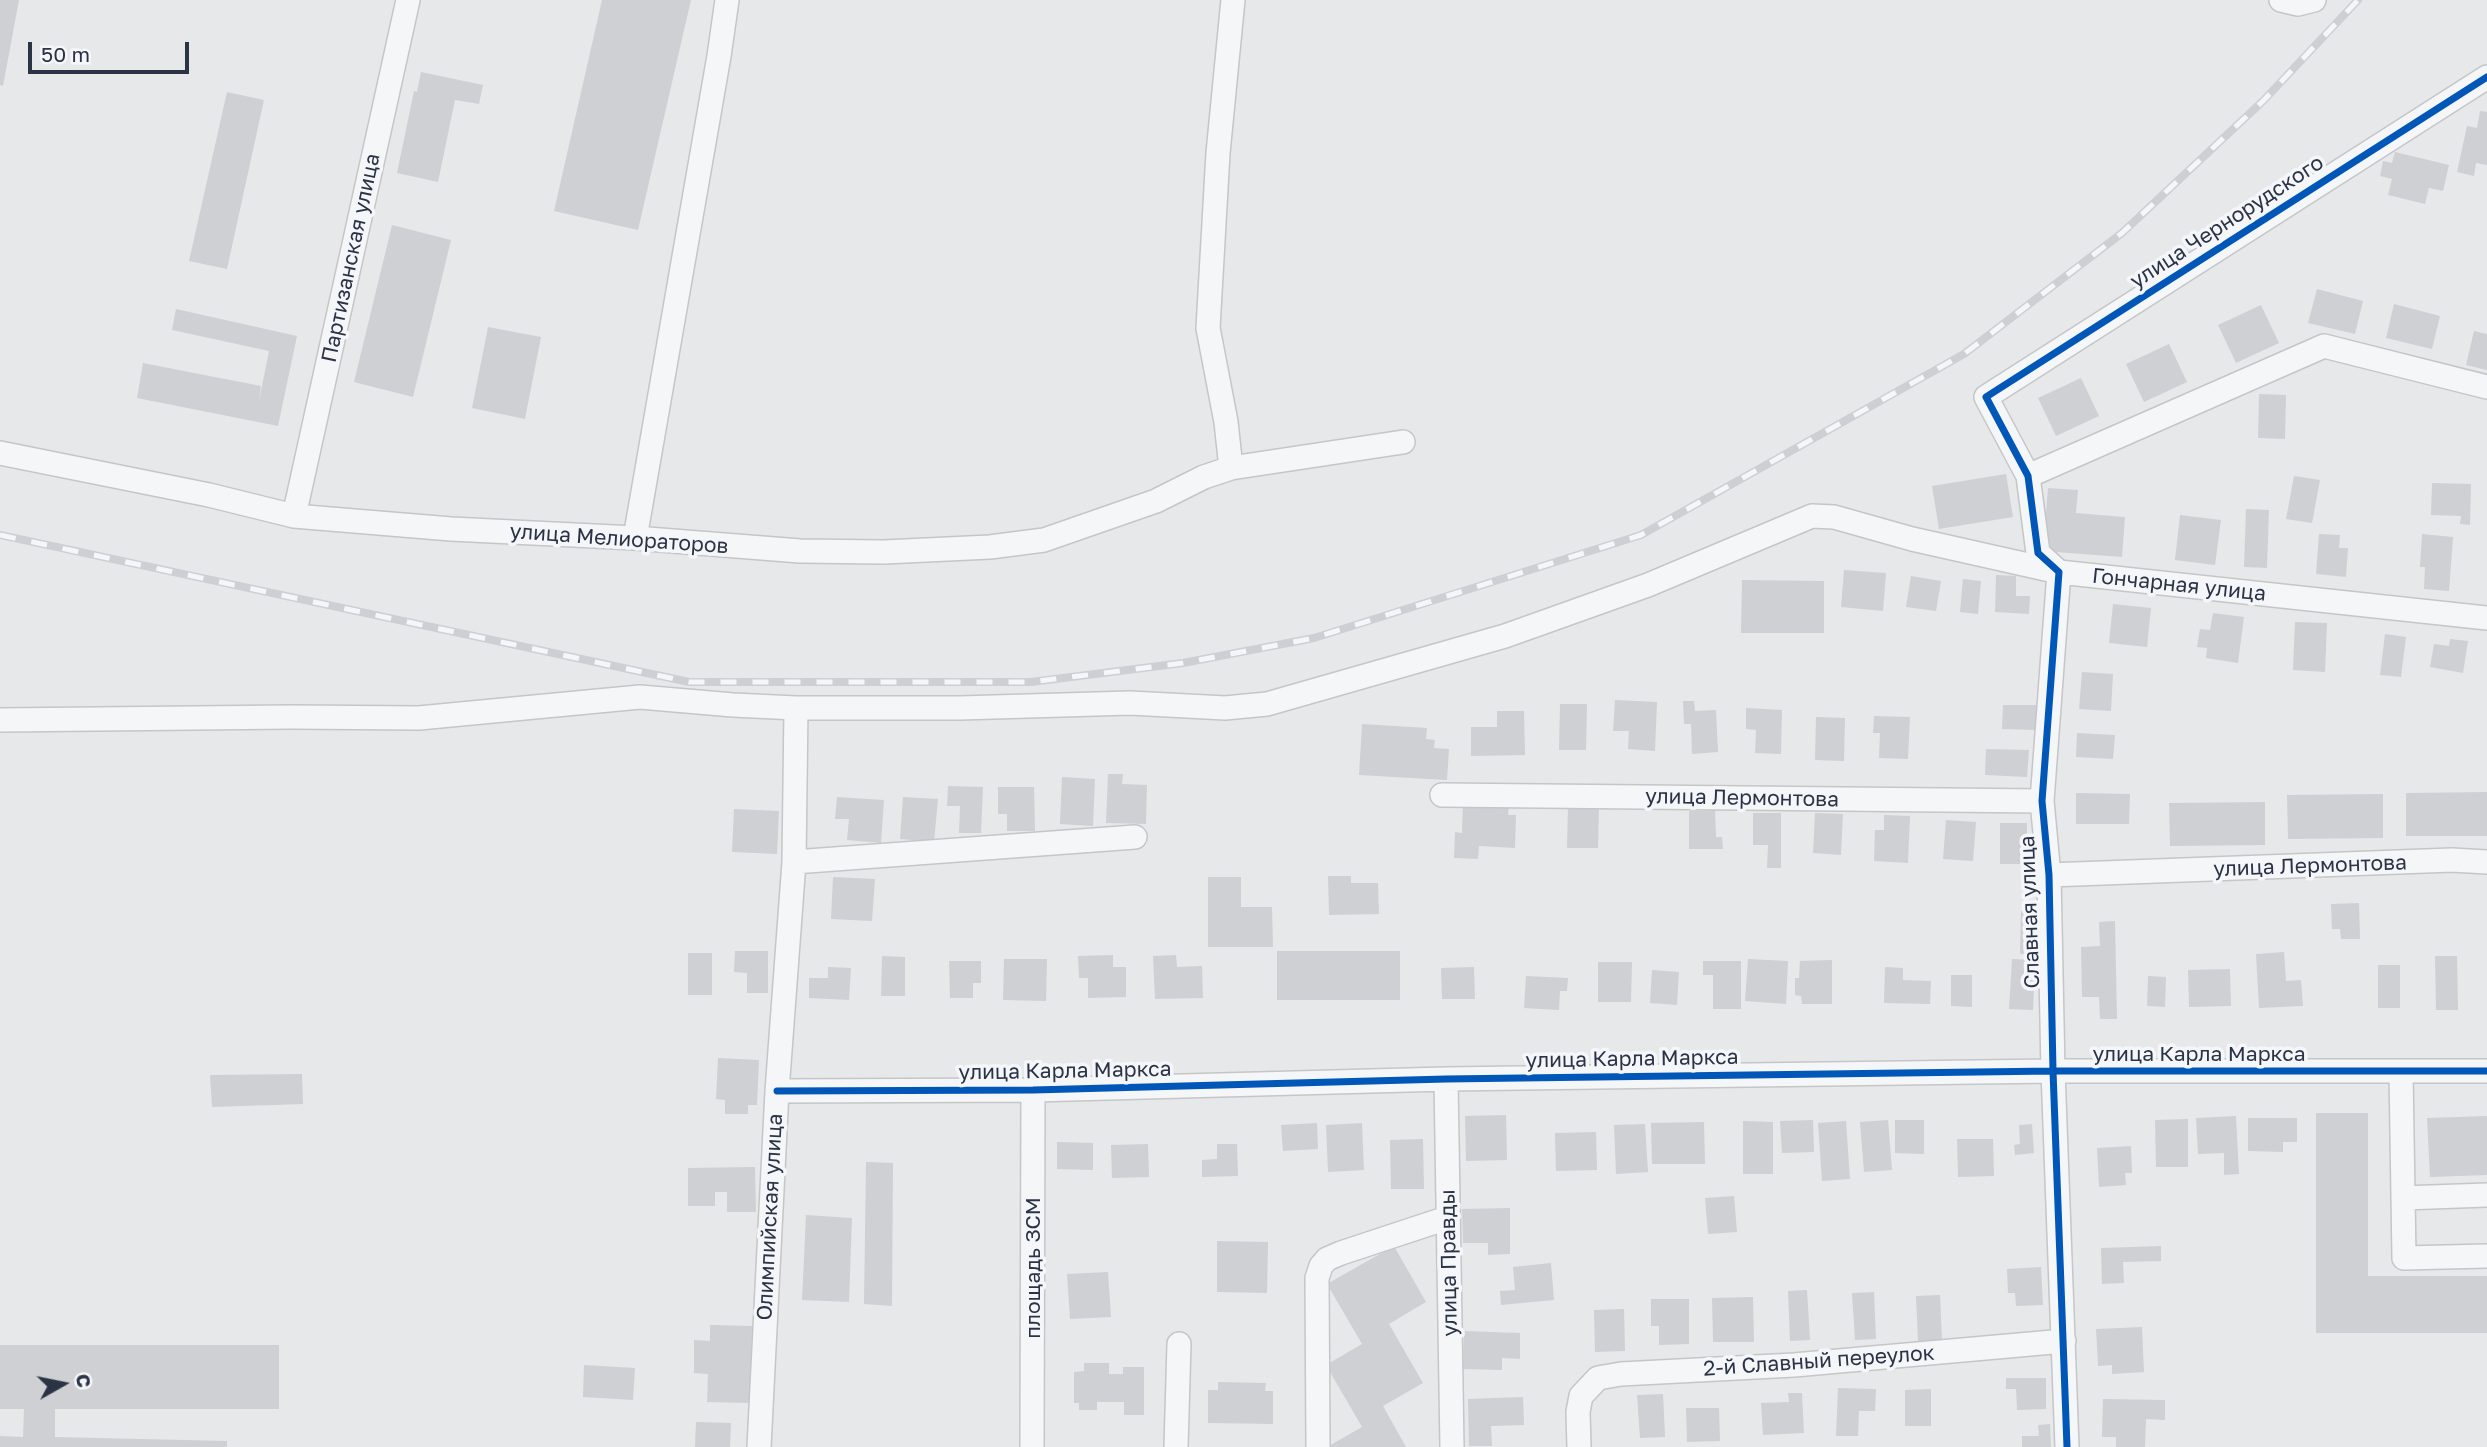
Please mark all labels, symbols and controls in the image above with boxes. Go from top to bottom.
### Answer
scale bar [32,28,192,72]
text: 50 m [41,41,90,67]
street label: улица Чернорудского [2126,150,2328,294]
street label: Партизанская улица [317,151,385,365]
street label: улица Мелиораторов [509,519,729,559]
street label: Гончарная улица [2091,563,2267,607]
street label: улица Лермонтова [1645,784,1839,812]
street label: Славная улица [2015,835,2045,989]
street label: улица Лермонтова [2213,850,2407,882]
street label: улица Карла Маркса [2092,1041,2306,1067]
street label: улица Карла Маркса [1525,1045,1739,1073]
street label: улица Карла Маркса [958,1057,1172,1085]
street label: Олимпийская улица [752,1113,788,1321]
street label: улица Правды [1435,1189,1463,1337]
street label: площадь ЗСМ [1020,1197,1046,1339]
street label: 2-й Славный переулок [1702,1340,1936,1382]
north arrow [28,1349,98,1419]
text: С [72,1372,97,1389]

